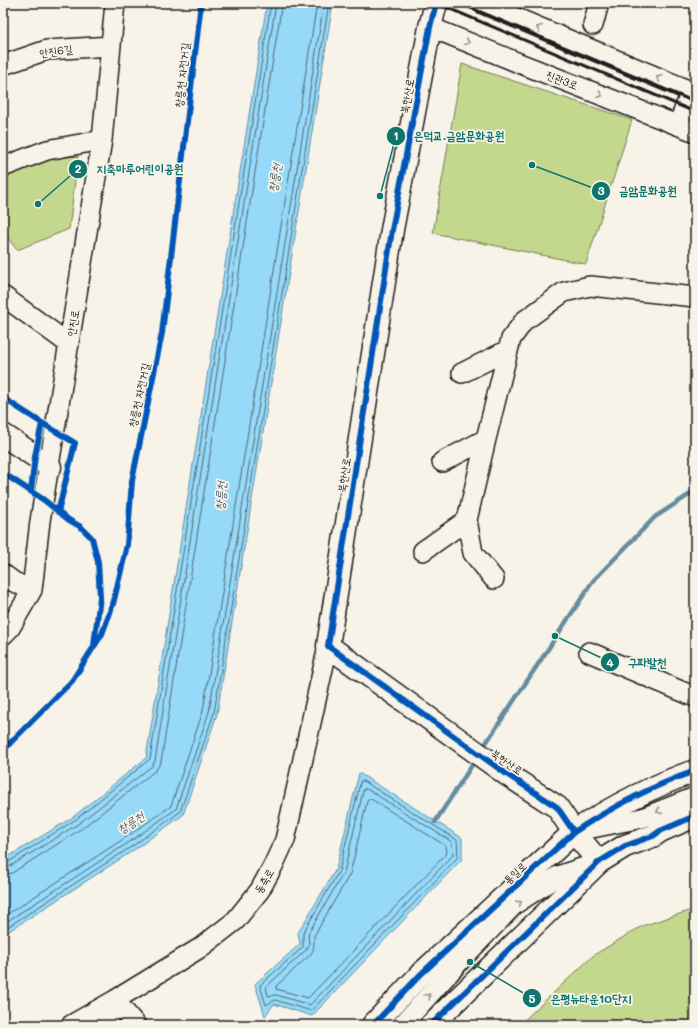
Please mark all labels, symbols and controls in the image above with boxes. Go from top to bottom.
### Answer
one-way arrow [536,25,543,33]
one-way arrow [463,37,470,45]
street label: 안진6길 [38,41,74,60]
street label: 창릉천 자전거길 [171,41,192,108]
street label: 진관3로 [544,67,580,92]
one-way arrow [656,75,663,83]
street label: 북한산로 [396,77,417,115]
one-way arrow [597,90,604,98]
callout: 은덕교.금암문화공원 [386,124,512,148]
text: 1 [393,127,399,143]
text: 은덕교.금암문화공원 [414,127,505,143]
callout: 지축마루어린이공원 [68,157,191,181]
text: 2 [75,160,82,176]
text: 지축마루어린이공원 [97,160,184,176]
water label: 창릉천 [264,161,285,193]
callout: 금암문화공원 [591,179,685,203]
text: 3 [597,182,605,198]
text: 금암문화공원 [619,182,677,198]
street label: 안진로 [63,308,82,337]
street label: 창릉천 자전거길 [124,361,153,428]
street label: 북한산로 [333,456,354,494]
water label: 창릉천 [211,480,229,511]
callout: 구파발천 [600,650,674,674]
text: 4 [606,654,614,670]
text: 구파발천 [628,654,667,670]
street label: 북한산로 [488,745,526,778]
one-way arrow [655,806,662,814]
water label: 창릉천 [114,807,148,837]
street label: 통일로 [500,858,530,887]
street label: 동축로 [250,865,277,896]
one-way arrow [514,901,521,908]
callout: 은평뉴타운10단지 [522,986,639,1010]
text: 5 [528,990,536,1006]
text: 은평뉴타운10단지 [551,990,632,1006]
one-way arrow [424,993,431,1001]

